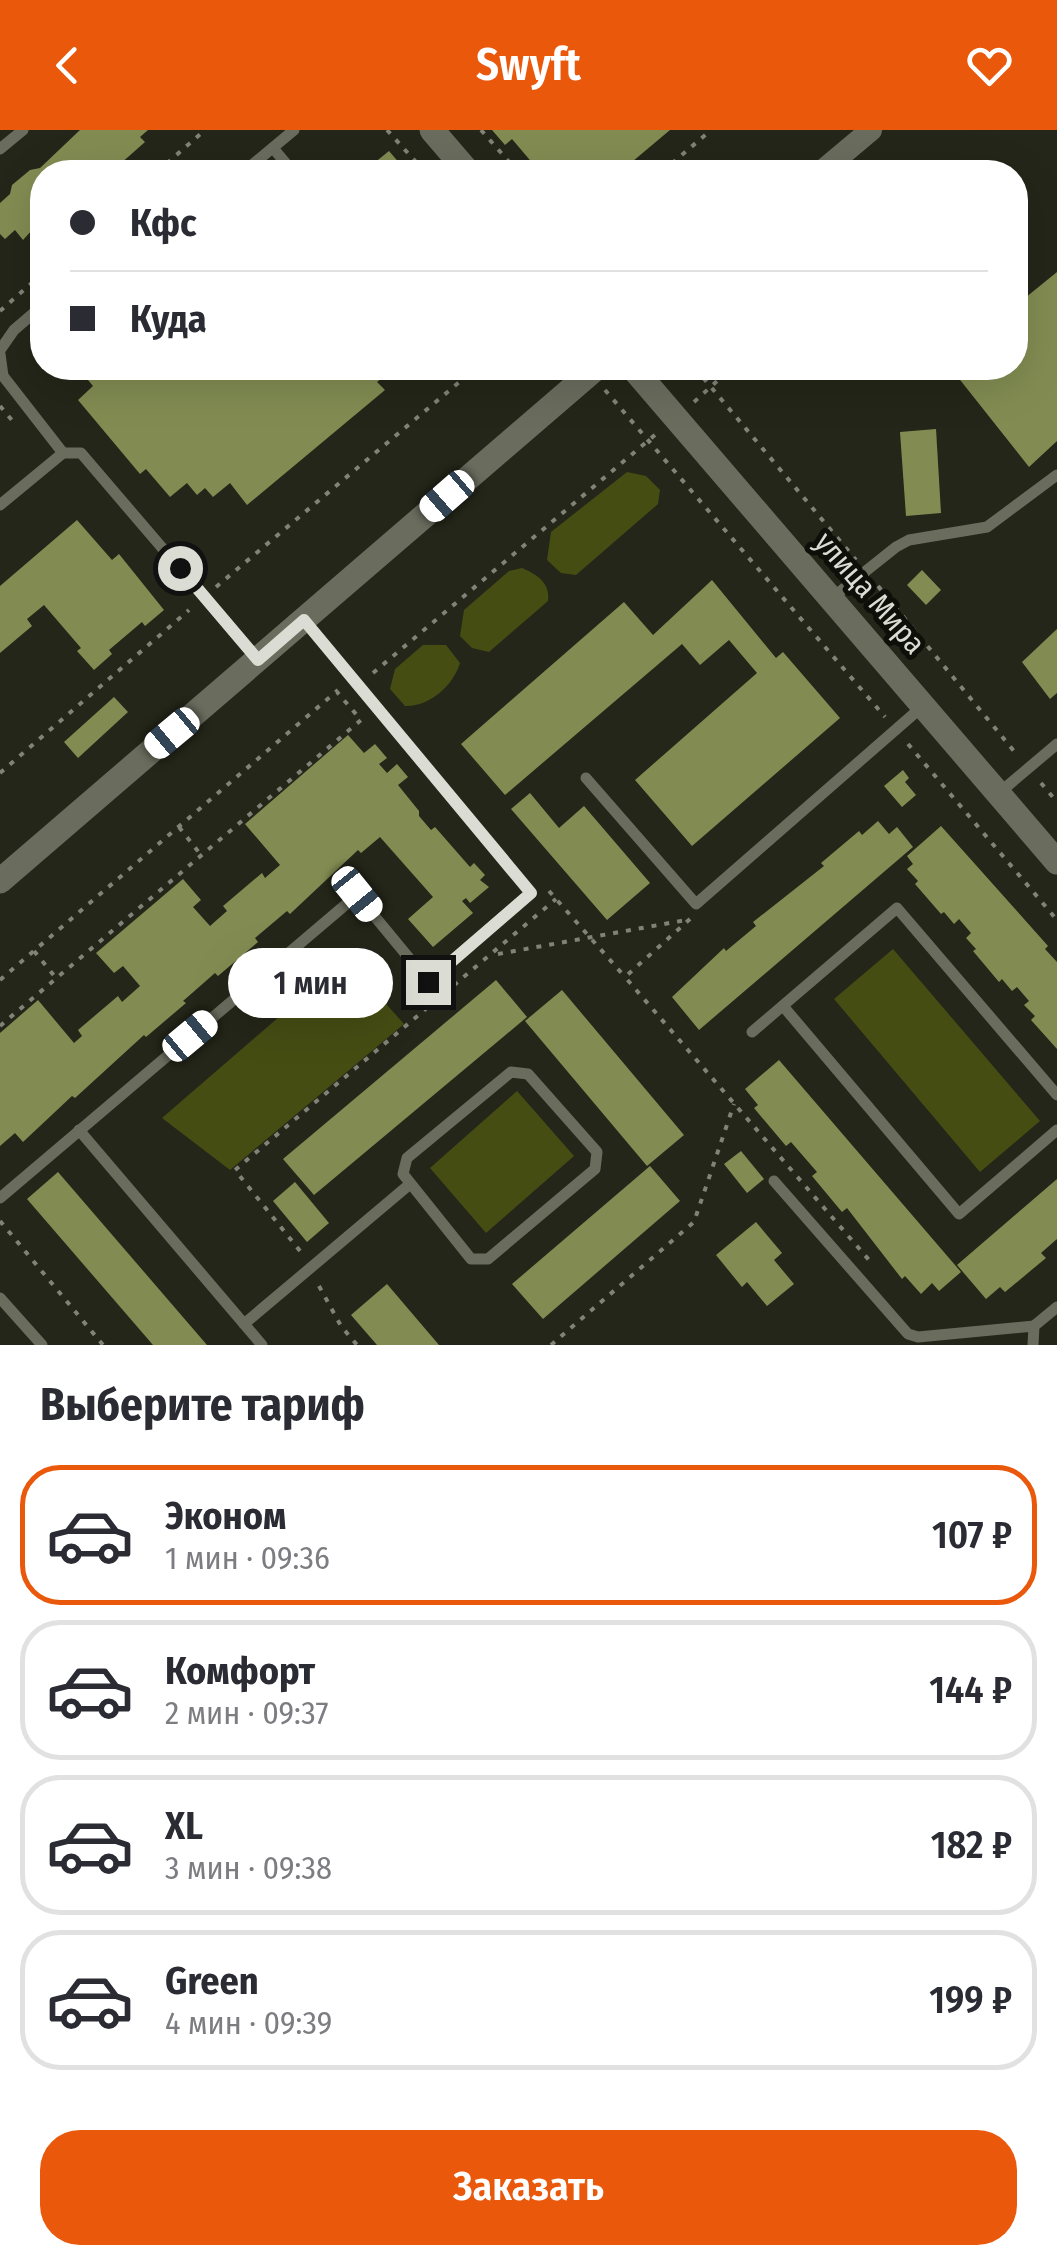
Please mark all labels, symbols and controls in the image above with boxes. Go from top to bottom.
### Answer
icon: back [40,38,95,93]
text: Swyft [476,38,581,92]
icon: heart [962,38,1017,93]
text: Кфс [130,200,197,246]
text: Куда [130,296,207,342]
car [415,465,479,527]
street label: улица Мира [807,525,933,661]
route start [158,546,203,591]
car [139,702,205,764]
car [326,861,388,927]
callout: 1 мин [228,947,393,1017]
route end [406,960,451,1005]
text: 1 мин [273,964,348,1002]
car [157,1005,223,1067]
text: Выберите тариф [40,1378,365,1432]
icon: car [45,1490,135,1580]
text: Эконом [165,1493,286,1539]
text: 107 ₽ [932,1512,1012,1558]
text: 1 мин · 09:36 [165,1539,330,1577]
icon: car [45,1645,135,1735]
text: Комфорт [165,1648,315,1694]
text: 144 ₽ [929,1667,1012,1713]
text: 2 мин · 09:37 [165,1694,328,1732]
icon: car [45,1800,135,1890]
text: XL [165,1803,203,1849]
text: 182 ₽ [931,1822,1012,1868]
text: 3 мин · 09:38 [165,1849,332,1887]
icon: car [45,1955,135,2045]
text: Green [165,1958,259,2004]
text: 199 ₽ [929,1977,1012,2023]
text: 4 мин · 09:39 [165,2004,332,2042]
button: Заказать [40,2130,1017,2245]

